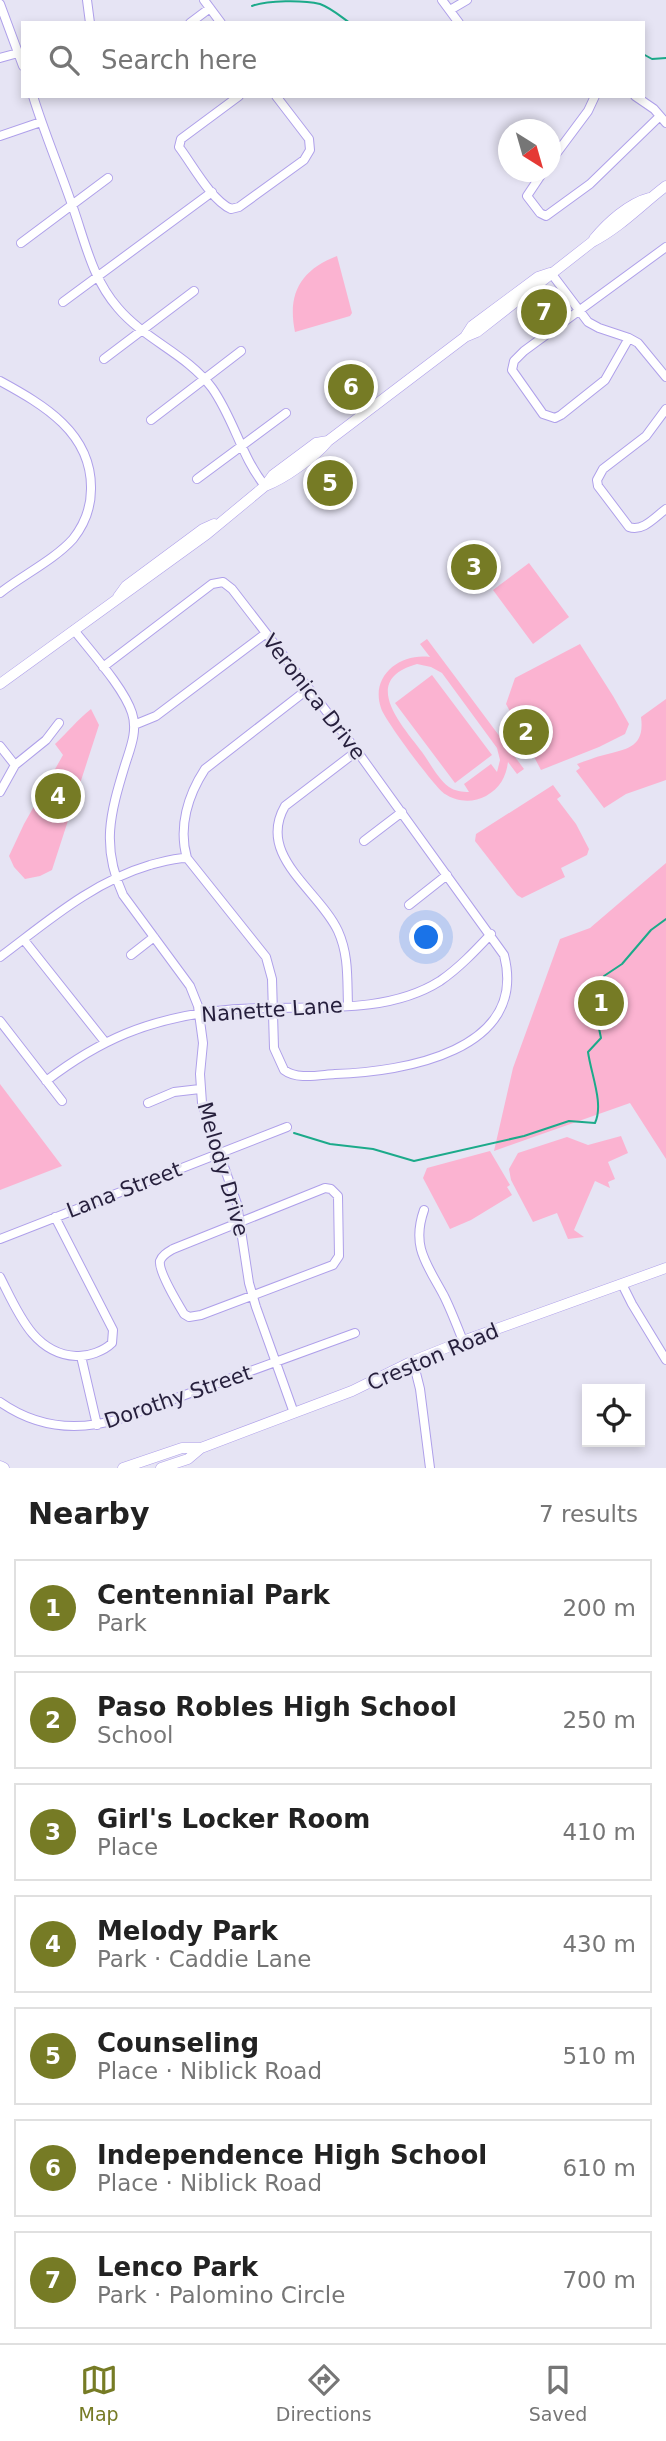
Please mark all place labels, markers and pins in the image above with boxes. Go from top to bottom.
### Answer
pin: 7 [521,286,567,338]
pin: 6 [328,361,374,413]
pin: 5 [307,457,353,509]
pin: 3 [451,541,497,593]
pin: 2 [503,706,549,758]
pin: 4 [35,770,81,822]
pin: 1 [578,977,624,1029]

